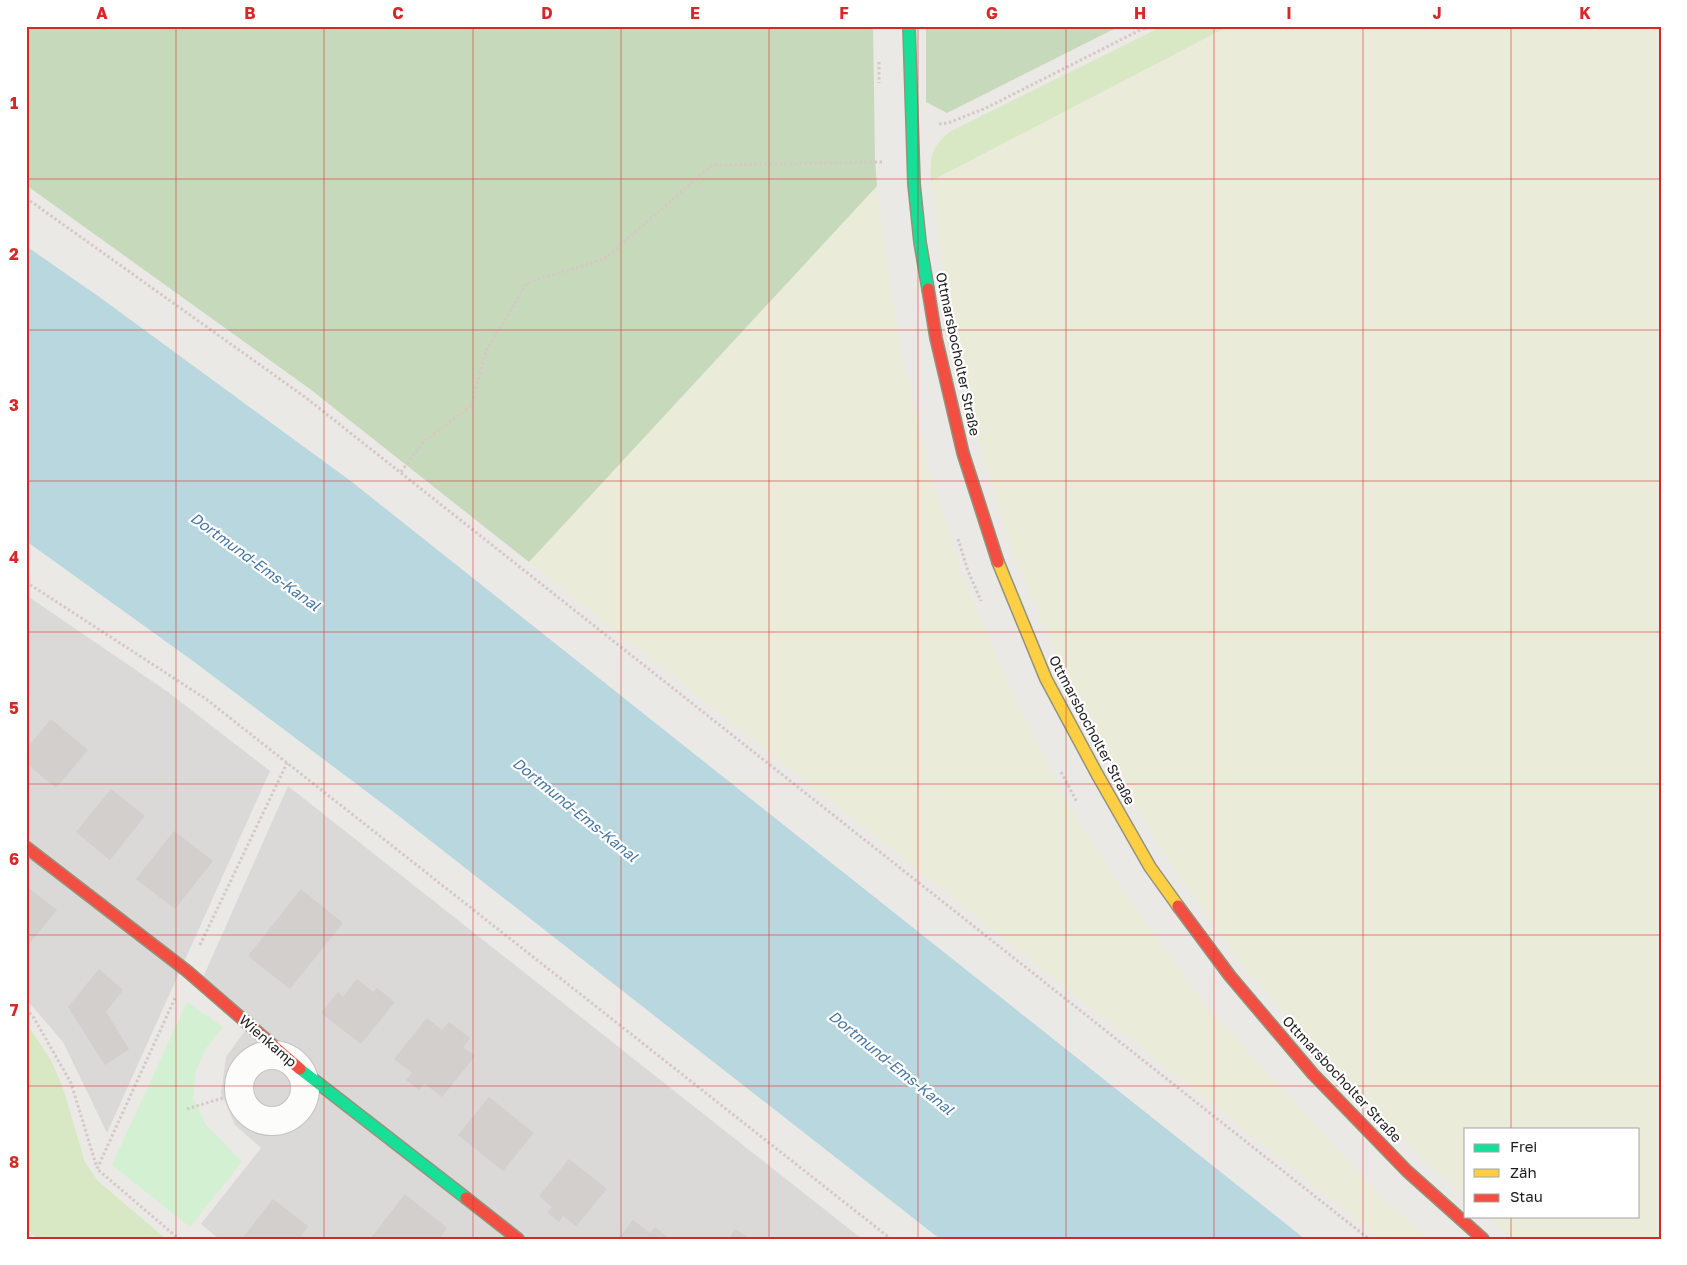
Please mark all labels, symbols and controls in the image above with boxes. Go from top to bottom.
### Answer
text: A [96,3,108,23]
text: B [244,3,256,23]
text: C [392,3,404,23]
text: D [541,3,553,23]
text: E [690,3,700,23]
text: F [839,3,849,23]
text: G [986,3,998,23]
text: H [1134,3,1146,23]
text: I [1286,3,1292,23]
text: J [1432,3,1442,23]
text: K [1579,3,1591,23]
text: 1 [10,93,18,113]
text: 2 [9,244,19,264]
street label: Ottmarsbocholter Straße [933,271,984,437]
text: 3 [9,395,19,415]
water label: Dortmund-Ems-Kanal [187,508,325,615]
text: 4 [9,547,19,567]
street label: Ottmarsbocholter Straße [1046,652,1139,807]
text: 5 [9,698,19,718]
water label: Dortmund-Ems-Kanal [510,753,643,866]
text: 6 [9,849,19,869]
text: 7 [10,1000,19,1020]
water label: Dortmund-Ems-Kanal [826,1006,959,1119]
street label: Wienkamp [236,1011,301,1070]
street label: Ottmarsbocholter Straße [1279,1012,1405,1145]
legend [1464,1128,1640,1218]
text: Frei [1510,1137,1537,1155]
text: 8 [9,1152,19,1172]
text: Zäh [1510,1163,1537,1181]
text: Stau [1510,1187,1543,1205]

